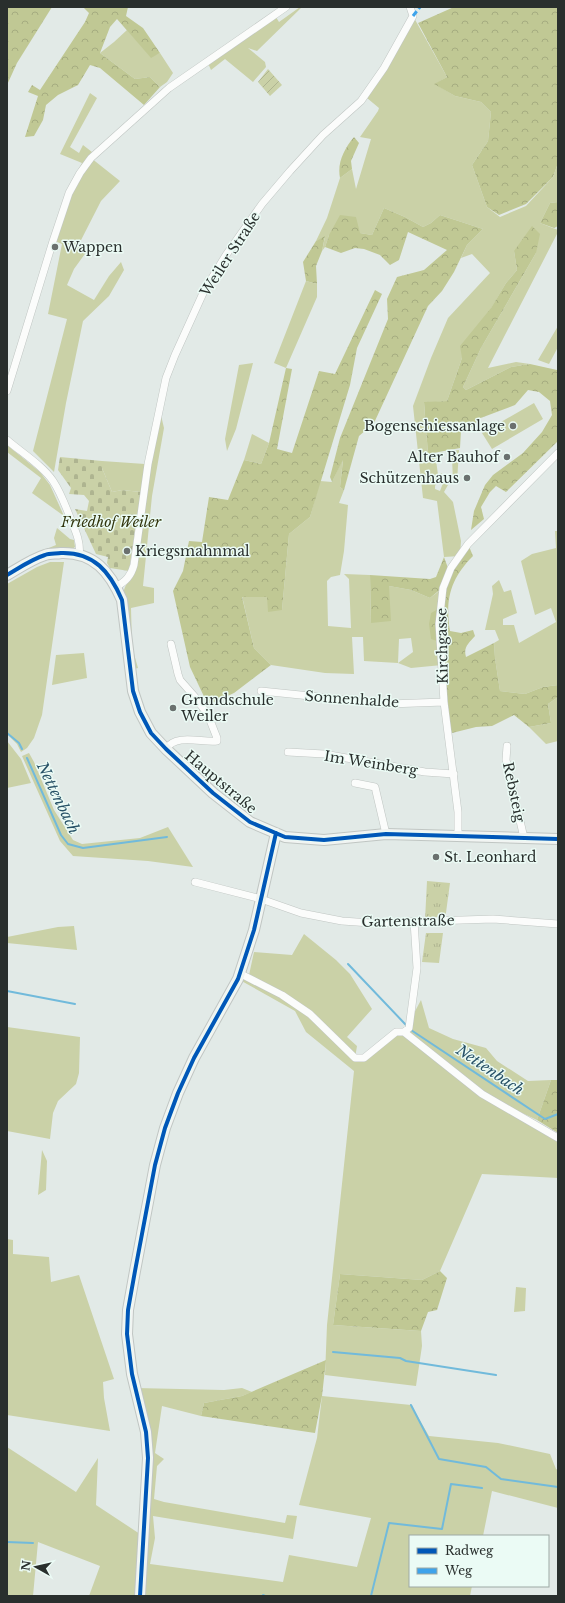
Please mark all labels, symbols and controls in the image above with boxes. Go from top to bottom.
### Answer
street label: Weiler Straße [195,208,264,301]
place label: Wappen [62,238,123,256]
marker: Wappen [50,242,60,252]
place label: Bogenschiessanlage [364,417,505,435]
marker: Bogenschiessanlage [508,421,518,431]
place label: Alter Bauhof [407,448,501,466]
marker: Alter Bauhof [502,452,512,462]
place label: Schützenhaus [360,469,459,487]
marker: Schützenhaus [462,473,472,483]
park label: Friedhof Weiler [60,513,162,531]
place label: Kriegsmahnmal [135,542,250,560]
marker: Kriegsmahnmal [122,546,132,556]
street label: Kirchgasse [432,608,452,684]
street label: Sonnenhalde [304,687,400,711]
place label: Grundschule Weiler [180,691,274,725]
marker: Grundschule Weiler [168,703,178,713]
street label: Hauptstraße [181,747,261,817]
street label: Im Weinberg [323,747,420,779]
water label: Nettenbach [32,758,84,837]
street label: Rebsteig [499,760,529,824]
place label: St. Leonhard [444,848,537,866]
marker: St. Leonhard [431,852,441,862]
street label: Gartenstraße [361,911,455,931]
water label: Nettenbach [452,1039,528,1099]
legend [409,1535,549,1587]
text: Radweg [445,1543,494,1558]
north arrow [16,1547,56,1587]
text: N [18,1559,34,1572]
text: Weg [444,1563,473,1578]

